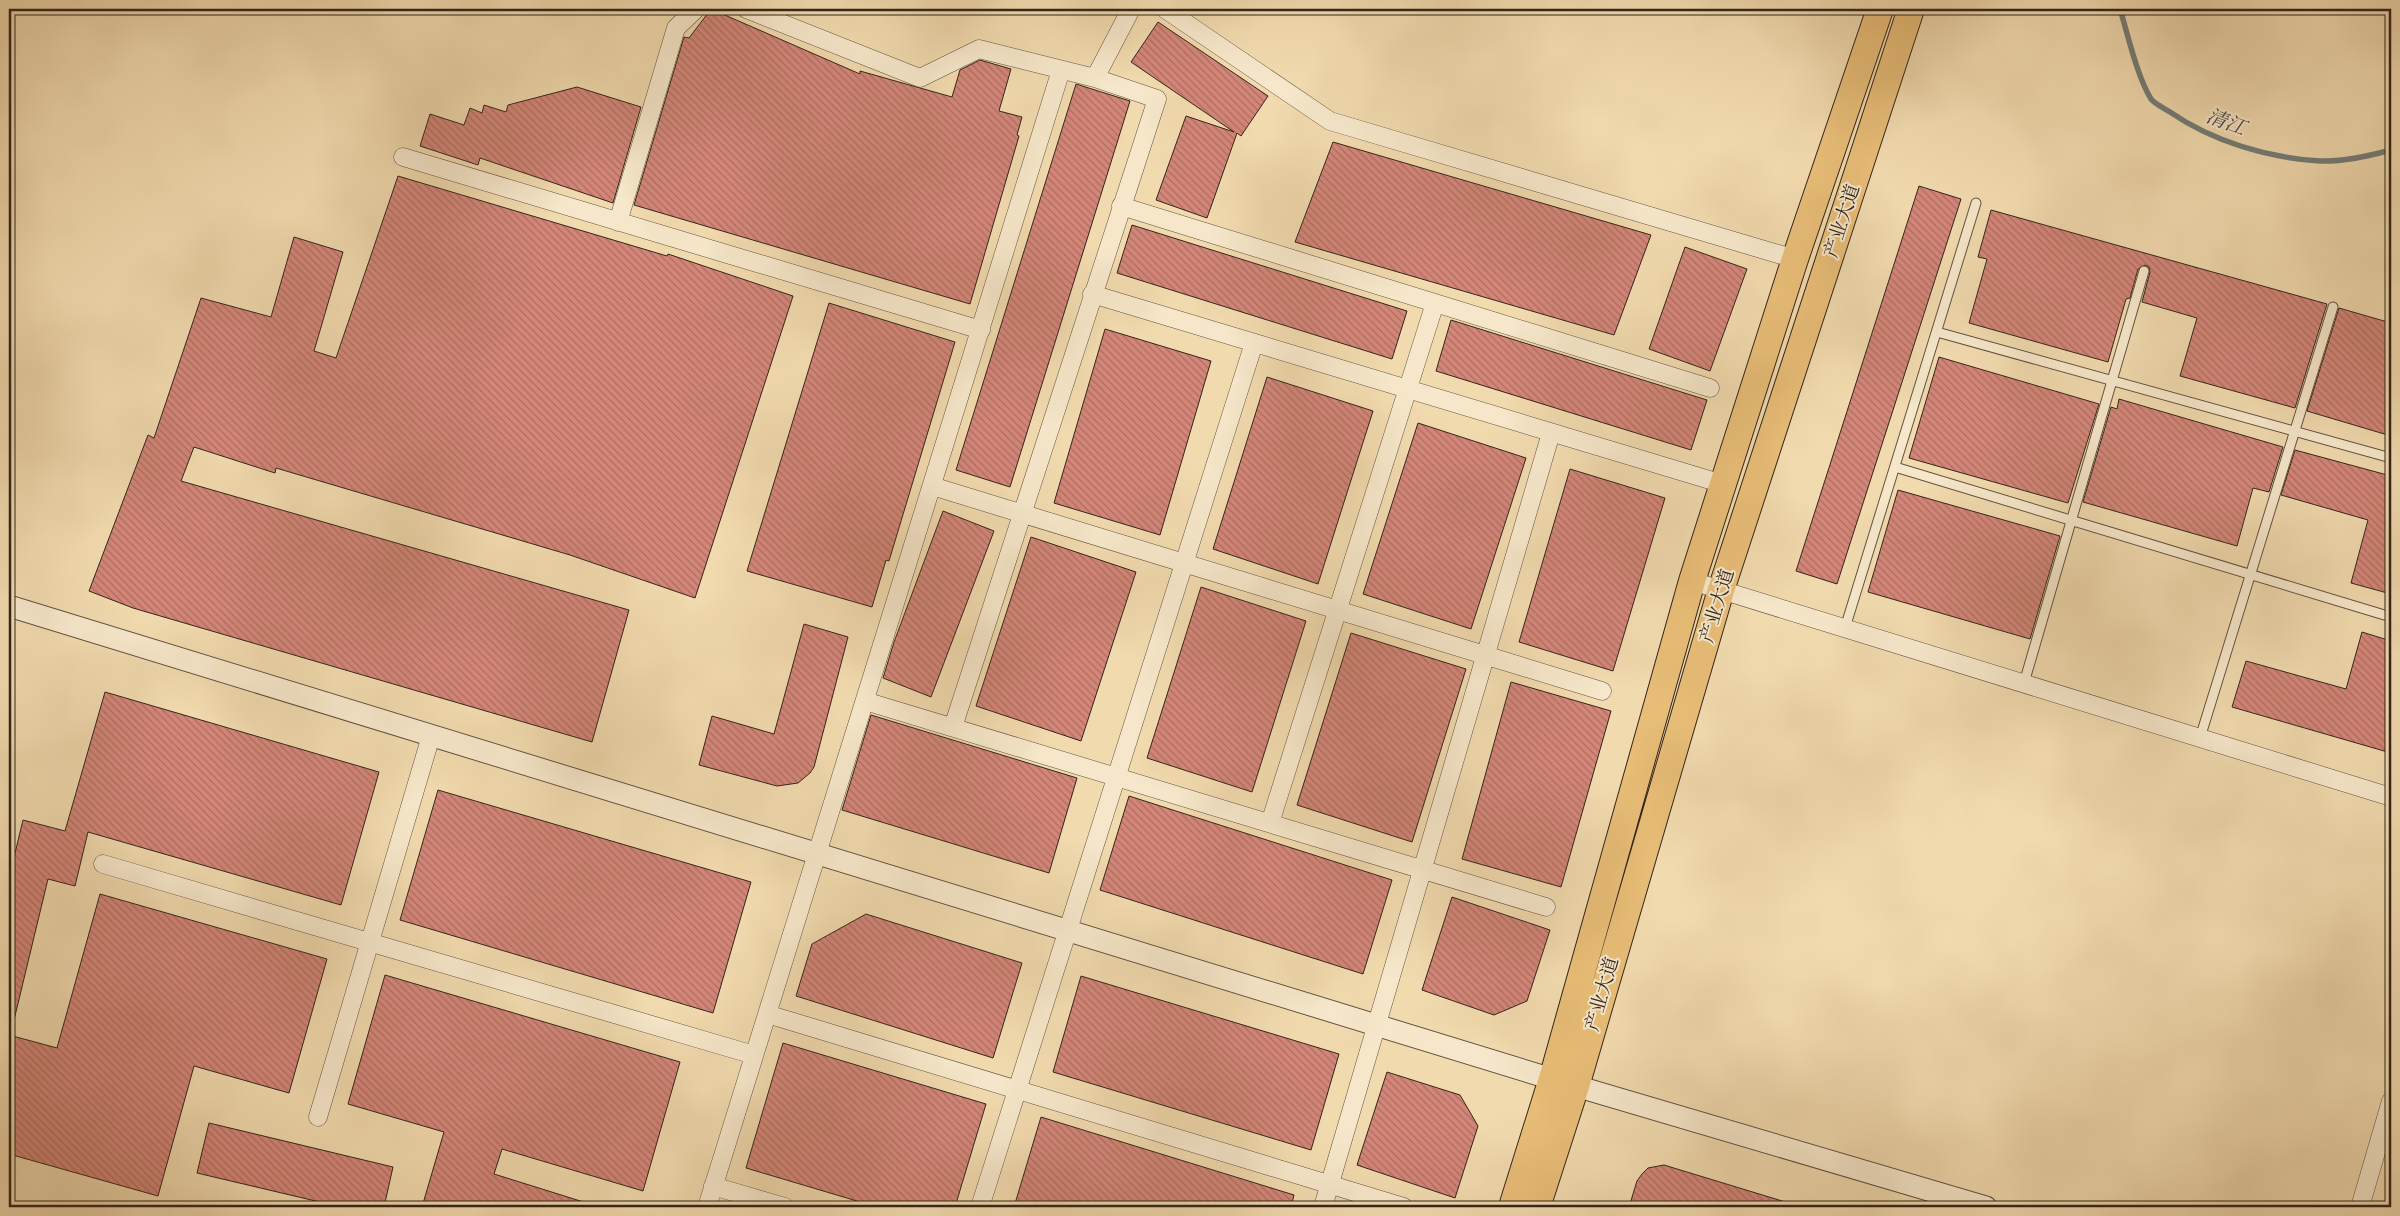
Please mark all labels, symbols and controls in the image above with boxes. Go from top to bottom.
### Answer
water label: 清江 [2203,104,2252,141]
street label: 产业大道 [1820,181,1864,261]
street label: 产业大道 [1695,566,1739,646]
street label: 产业大道 [1581,954,1623,1034]

